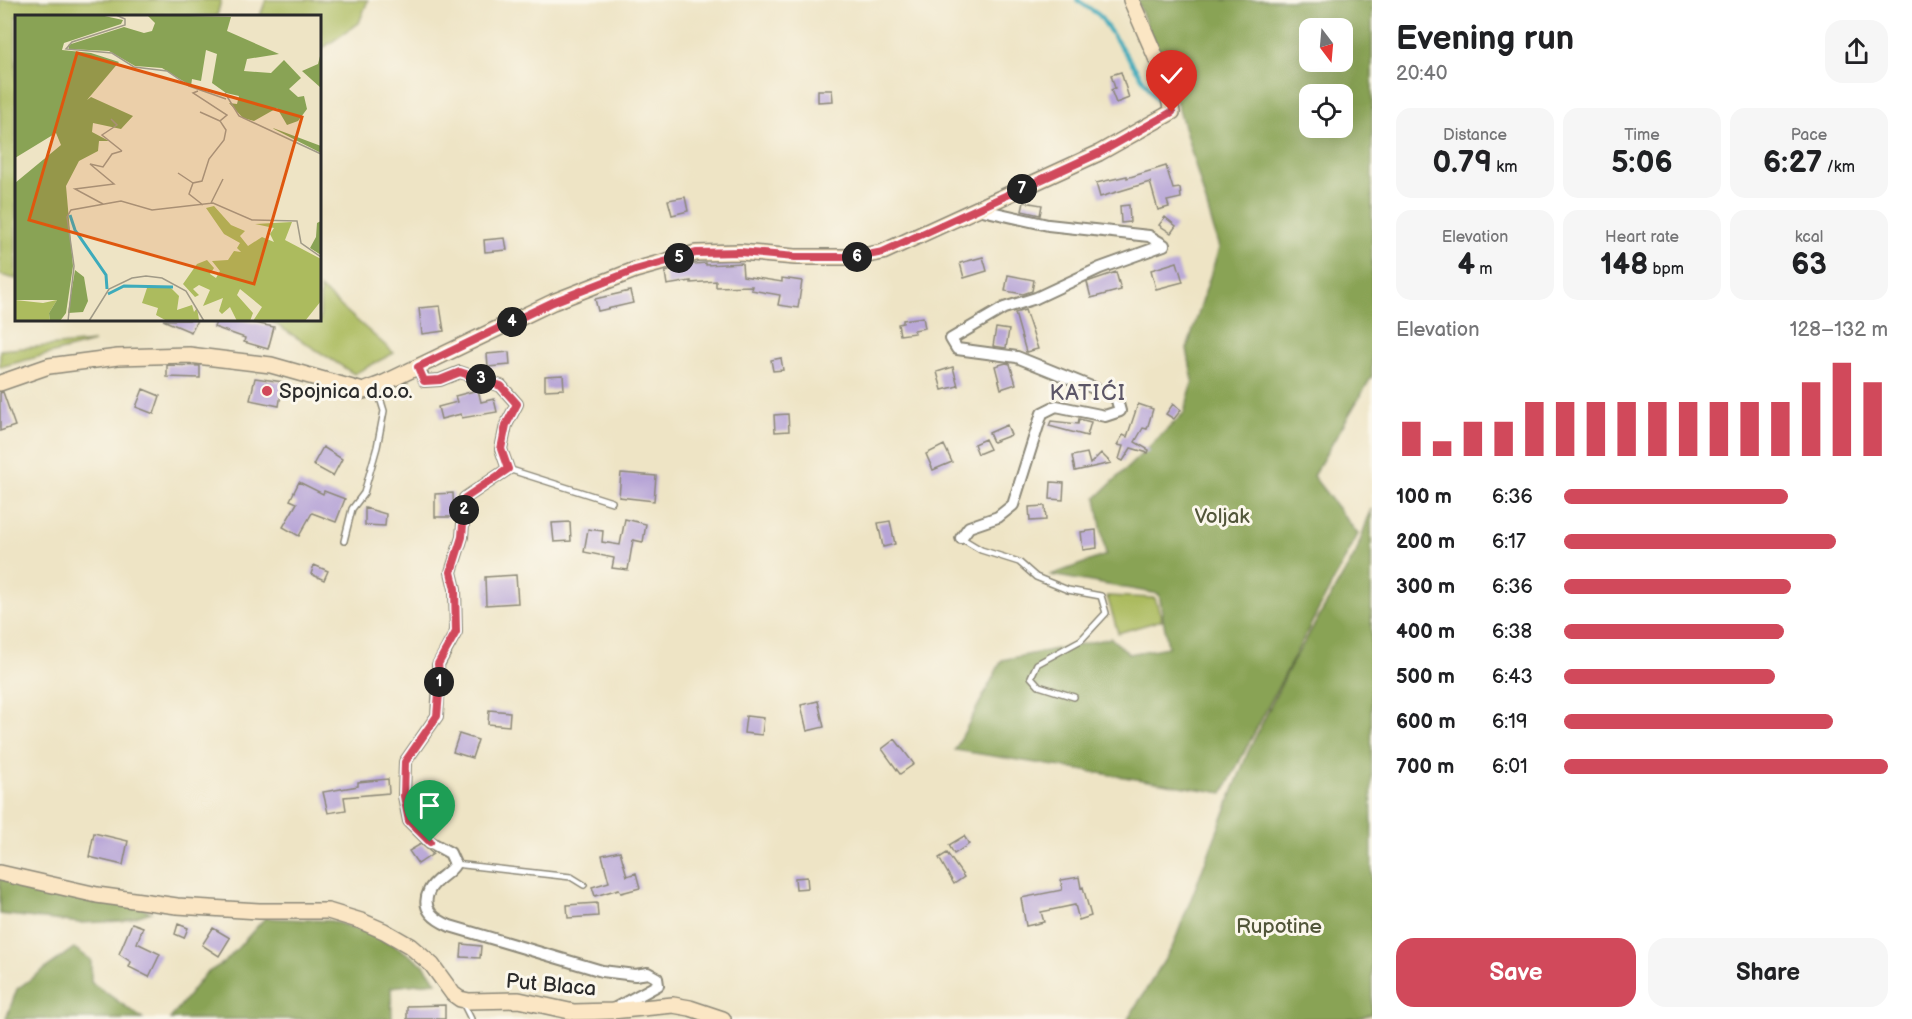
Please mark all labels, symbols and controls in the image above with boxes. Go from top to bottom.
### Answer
inset map [15,15,321,321]
north arrow [1299,18,1353,72]
map controls [1299,18,1353,138]
text: Evening run [1396,19,1574,59]
button: share [1825,20,1888,83]
pin [1146,50,1197,112]
icon: check [1155,59,1188,92]
text: 20:40 [1396,62,1448,86]
button: locate [1299,84,1353,138]
text: Distance [1443,126,1507,145]
text: Time [1624,126,1660,145]
text: Pace [1791,126,1827,145]
text: 0.79 [1433,145,1492,181]
text: 5:06 [1611,145,1673,181]
text: 6:27 [1763,145,1822,181]
text: km [1492,158,1517,177]
text: /km [1822,158,1855,177]
pin: 7 [1007,174,1037,204]
text: 7 [1018,179,1026,198]
text: Elevation [1442,228,1508,247]
text: Heart rate [1605,228,1679,247]
text: kcal [1795,228,1823,247]
pin: 6 [842,242,872,272]
pin: 5 [664,243,694,273]
text: 6 [852,247,862,266]
text: 4 [1457,247,1475,283]
text: 148 [1600,247,1648,283]
text: 63 [1791,247,1827,283]
text: 5 [674,248,684,267]
text: m [1475,260,1493,279]
text: bpm [1648,260,1684,279]
pin: 4 [497,307,527,337]
text: 4 [507,312,517,331]
text: Elevation [1396,318,1479,342]
text: 128–132 m [1790,318,1888,342]
pin: 3 [466,364,496,394]
text: 3 [476,369,486,388]
place label: Spojnica d.o.o. [279,379,413,404]
district label: KATIĆI [1050,379,1126,407]
marker: Spojnica d.o.o. [260,384,274,398]
text: 100 m [1396,485,1452,509]
text: 6:36 [1492,485,1533,509]
pin: 2 [449,495,479,525]
text: 2 [459,500,469,519]
park label: Voljak [1194,504,1250,529]
text: 200 m [1396,530,1455,554]
text: 6:17 [1492,530,1526,554]
text: 300 m [1396,575,1455,599]
text: 6:36 [1492,575,1533,599]
text: 400 m [1396,620,1455,644]
text: 6:38 [1492,620,1532,644]
text: 500 m [1396,665,1455,689]
text: 6:43 [1492,665,1533,689]
pin: 1 [424,667,454,697]
text: 1 [436,672,442,691]
text: 600 m [1396,710,1456,734]
text: 6:19 [1492,710,1528,734]
text: 700 m [1396,755,1454,779]
text: 6:01 [1492,755,1528,779]
pin [404,780,455,842]
icon: arrive [413,789,446,822]
park label: Rupotine [1236,914,1322,939]
button: Save [1396,938,1636,1007]
button: Share [1648,938,1888,1007]
street label: Put Blaca [505,969,597,1001]

